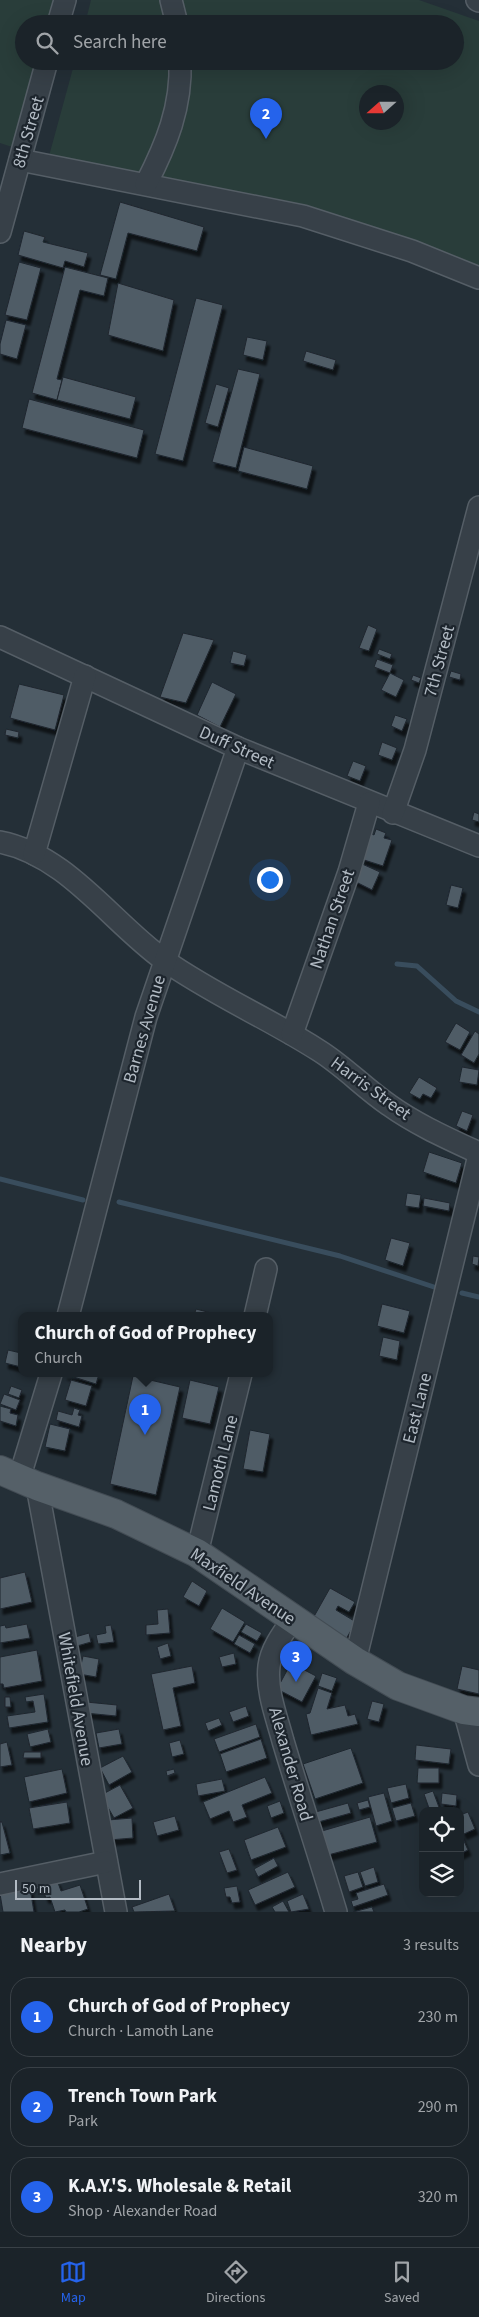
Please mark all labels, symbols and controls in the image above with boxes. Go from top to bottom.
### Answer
search box [15,15,464,70]
icon: search [33,29,61,57]
text: Search here [73,29,167,56]
north arrow [359,85,404,130]
street label: 8th Street [6,93,51,171]
pin: 2 [250,98,282,139]
street label: 7th Street [418,622,461,700]
street label: Duff Street [195,720,278,775]
street label: Nathan Street [304,866,361,972]
your location [257,867,283,893]
street label: Barnes Avenue [117,972,172,1086]
street label: Harris Street [325,1051,416,1126]
popup [18,1312,273,1377]
text: Church of God of Prophecy [34,1320,257,1347]
text: Church [34,1347,82,1369]
street label: East Lane [397,1370,438,1446]
pin: 1 [129,1394,161,1435]
street label: Lamoth Lane [196,1412,245,1514]
street label: Maxfield Avenue [185,1542,301,1631]
street label: Whitefield Avenue [51,1630,100,1768]
pin: 3 [280,1641,312,1682]
street label: Alexander Road [262,1704,319,1824]
map controls [419,1807,464,1897]
button: locate [419,1807,464,1852]
button: layers [419,1852,464,1897]
scale bar [15,1877,141,1900]
text: 50 m [22,1879,50,1899]
text: Nearby [20,1930,87,1960]
text: 3 results [403,1934,459,1956]
text: Church of God of Prophecy [68,1993,290,2020]
text: 1 [33,2006,41,2028]
text: 230 m [418,2006,458,2028]
text: Church · Lamoth Lane [68,2020,214,2042]
text: Trench Town Park [68,2083,217,2110]
text: 2 [33,2096,41,2118]
text: 290 m [418,2096,458,2118]
text: Park [68,2110,98,2132]
text: K.A.Y.'S. Wholesale & Retail [68,2173,291,2200]
text: 3 [33,2186,41,2208]
text: 320 m [418,2186,458,2208]
text: Shop · Alexander Road [68,2200,217,2222]
tab: Map [59,2258,87,2308]
tab: Directions [206,2258,265,2308]
tab: Saved [384,2258,420,2308]

